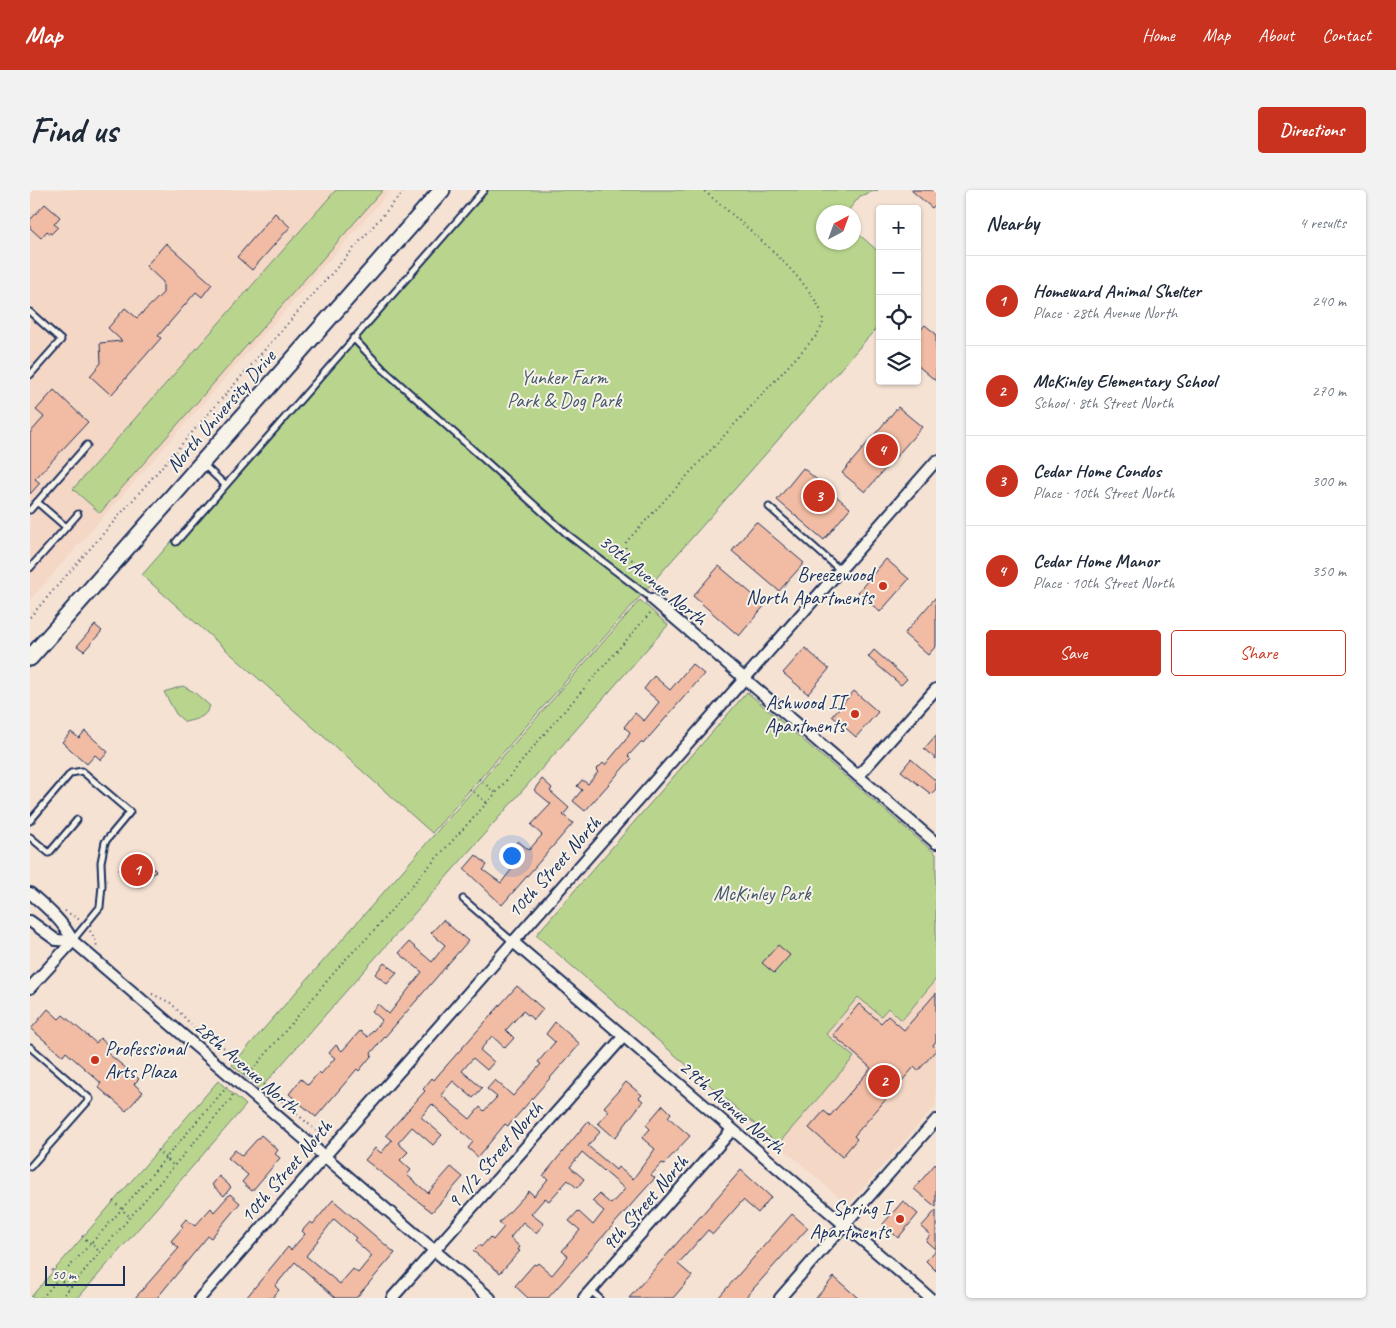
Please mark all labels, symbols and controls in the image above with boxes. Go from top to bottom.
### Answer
text: Map [25,20,62,50]
text: Home [1142,24,1175,46]
text: Map [1203,24,1230,46]
text: About [1258,24,1294,46]
text: Contact [1322,24,1371,46]
button: Directions [1258,107,1366,153]
text: Find us [30,108,117,153]
north arrow [816,205,861,250]
map controls [876,205,921,385]
button: + [876,205,921,250]
text: Nearby [986,210,1039,236]
text: 4 results [1299,213,1346,233]
button: − [876,250,921,295]
text: Homeward Animal Shelter [1033,279,1201,303]
text: 1 [998,291,1006,311]
text: 240 m [1312,291,1346,311]
button: locate [876,295,921,340]
text: Place · 28th Avenue North [1033,303,1177,323]
button: layers [876,340,921,385]
street label: North University Drive [161,343,282,477]
park label: Yunker Farm Park & Dog Park [507,365,623,413]
text: McKinley Elementary School [1033,369,1217,393]
text: 2 [998,381,1006,401]
text: 270 m [1312,381,1346,401]
text: School · 8th Street North [1033,393,1174,413]
pin: 4 [866,431,898,469]
text: Cedar Home Condos [1033,459,1161,483]
text: 3 [998,471,1006,491]
text: 300 m [1312,471,1346,491]
pin: 3 [803,477,835,515]
text: Place · 10th Street North [1033,483,1175,503]
street label: 30th Avenue North [594,529,713,632]
text: Cedar Home Manor [1033,549,1159,573]
text: 4 [998,561,1006,581]
text: 350 m [1312,561,1346,581]
place label: Breezewood North Apartments [746,562,876,610]
text: Place · 10th Street North [1033,573,1175,593]
marker: Breezewood North Apartments [877,580,889,592]
button: Save [986,630,1161,676]
button: Share [1171,630,1346,676]
place label: Ashwood II Apartments [765,690,849,738]
marker: Ashwood II Apartments [849,708,861,720]
street label: 10th Street North [502,810,607,923]
your location [499,843,525,869]
pin: 1 [121,851,153,889]
park label: McKinley Park [714,881,812,906]
street label: 28th Avenue North [189,1014,306,1121]
place label: Professional Arts Plaza [105,1036,189,1084]
marker: Professional Arts Plaza [89,1054,101,1066]
street label: 29th Avenue North [674,1054,791,1161]
pin: 2 [868,1062,900,1100]
street label: 9 1/2 Street North [442,1096,549,1214]
street label: 10th Street North [234,1114,338,1228]
street label: 9th Street North [596,1149,694,1256]
place label: Spring I Apartments [810,1196,895,1244]
marker: Spring I Apartments [894,1213,906,1225]
scale bar [45,1263,125,1286]
text: 50 m [52,1266,76,1283]

